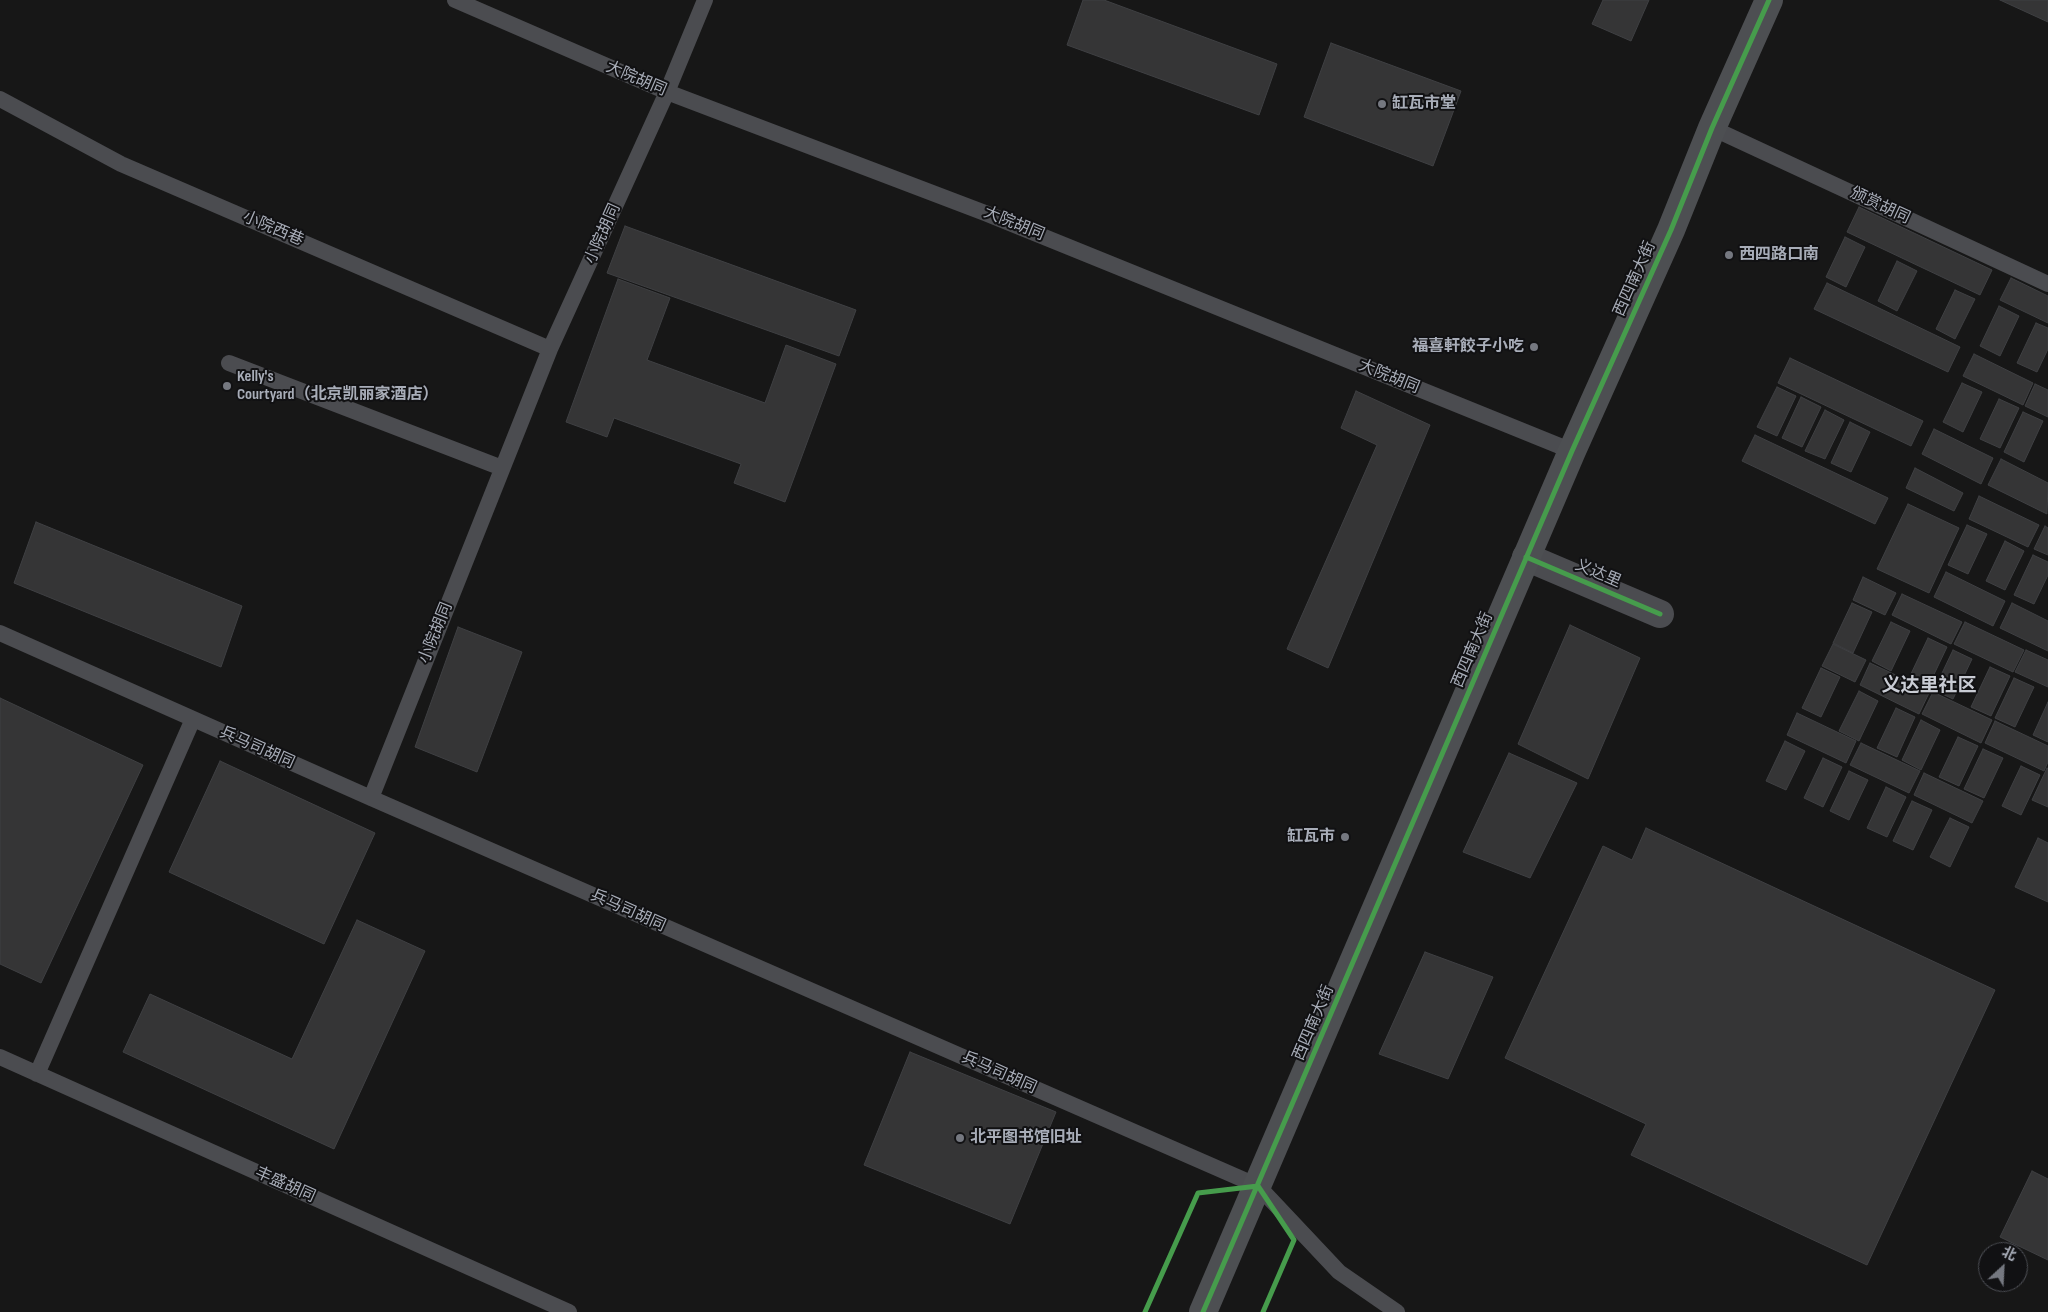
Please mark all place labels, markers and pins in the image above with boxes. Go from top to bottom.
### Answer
place label: 缸瓦市堂 [1392,94,1456,114]
marker: 缸瓦市堂 [1376,98,1388,110]
place label: 西四路口南 [1739,245,1819,265]
marker: 西四路口南 [1723,249,1735,261]
place label: 福喜軒餃子小吃 [1412,337,1524,357]
marker: 福喜軒餃子小吃 [1528,341,1540,353]
place label: Kelly's Courtyard（北京凯丽家酒店） [237,367,438,405]
marker: Kelly's Courtyard（北京凯丽家酒店） [221,380,233,392]
place label: 缸瓦市 [1287,827,1335,847]
marker: 缸瓦市 [1339,831,1351,843]
place label: 北平图书馆旧址 [970,1128,1082,1148]
marker: 北平图书馆旧址 [954,1132,966,1144]

